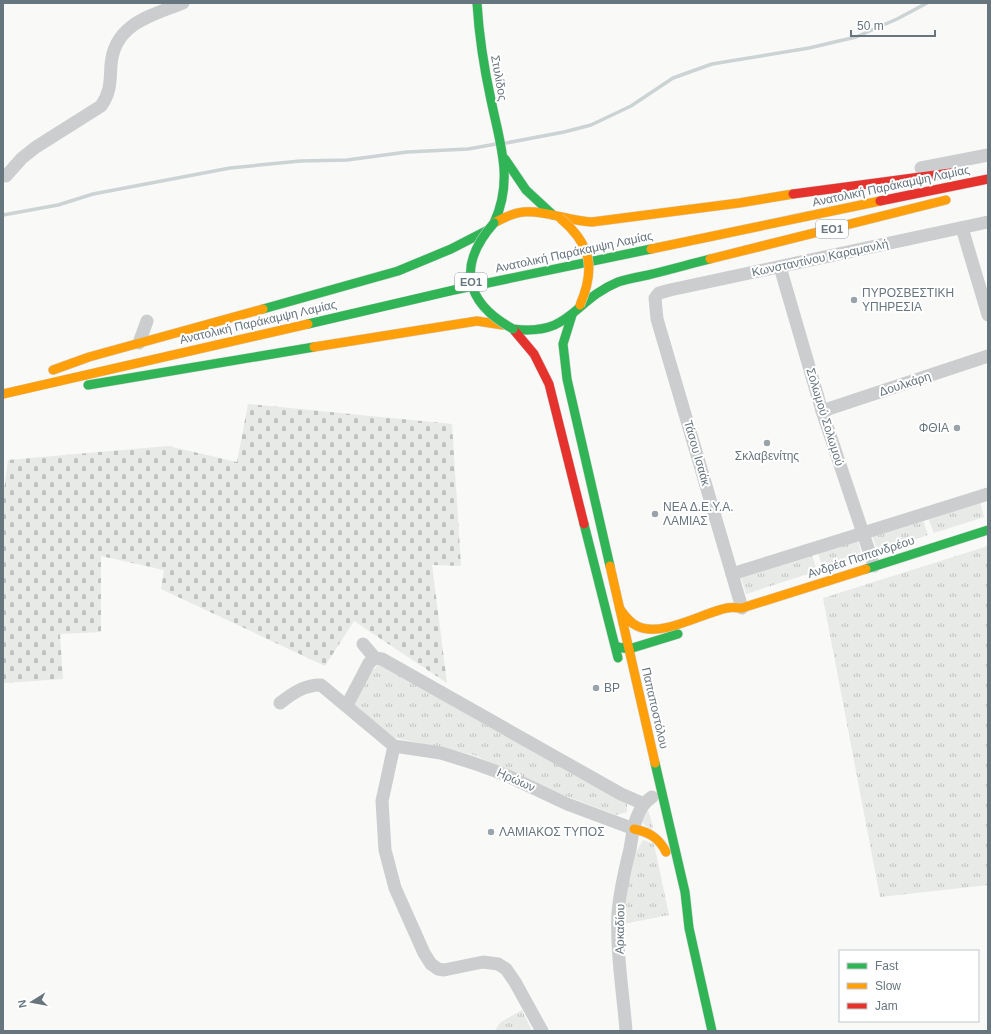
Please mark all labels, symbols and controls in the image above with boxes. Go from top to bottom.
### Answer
scale bar [851,12,935,38]
text: 50 m [857,19,884,33]
street label: Στυλίδος [488,54,510,102]
street label: Ανατολική Παράκαμψη Λαμίας [811,162,971,210]
road number: ΕΟ1 [816,220,848,238]
street label: Ανατολική Παράκαμψη Λαμίας [494,228,654,276]
street label: Κωνσταντίνου Καραμανλή [750,237,890,279]
road number: ΕΟ1 [455,273,487,291]
place label: ΠΥΡΟΣΒΕΣΤΙΚΗ ΥΠΗΡΕΣΙΑ [862,286,954,314]
marker: ΠΥΡΟΣΒΕΣΤΙΚΗ ΥΠΗΡΕΣΙΑ [849,295,859,305]
street label: Ανατολική Παράκαμψη Λαμίας [178,297,338,347]
street label: Σολωμού Σολωμού [803,366,847,468]
street label: Δουλκάρη [877,369,933,399]
street label: Τάσου Ισαάκ [681,419,713,488]
place label: ΦΘΙΑ [919,421,949,435]
marker: ΦΘΙΑ [952,423,962,433]
marker: Σκλαβενίτης [762,438,772,448]
place label: Σκλαβενίτης [735,449,799,463]
place label: ΝΕΑ Δ.Ε.Υ.Α. ΛΑΜΙΑΣ [663,500,734,528]
marker: ΝΕΑ Δ.Ε.Υ.Α. ΛΑΜΙΑΣ [650,509,660,519]
street label: Ανδρέα Παπανδρέου [806,533,916,581]
street label: Παπαποστόλου [639,666,671,750]
place label: BP [604,681,620,695]
marker: BP [591,683,601,693]
street label: Ηρώων [495,765,537,795]
place label: ΛΑΜΙΑΚΟΣ ΤΥΠΟΣ [499,825,605,839]
marker: ΛΑΜΙΑΚΟΣ ΤΥΠΟΣ [486,827,496,837]
street label: Αρκαδίου [613,904,627,954]
legend [839,950,979,1022]
text: Fast [875,959,899,973]
text: Slow [875,979,901,993]
north arrow [12,982,52,1022]
text: N [16,999,29,1009]
text: Jam [875,999,898,1013]

